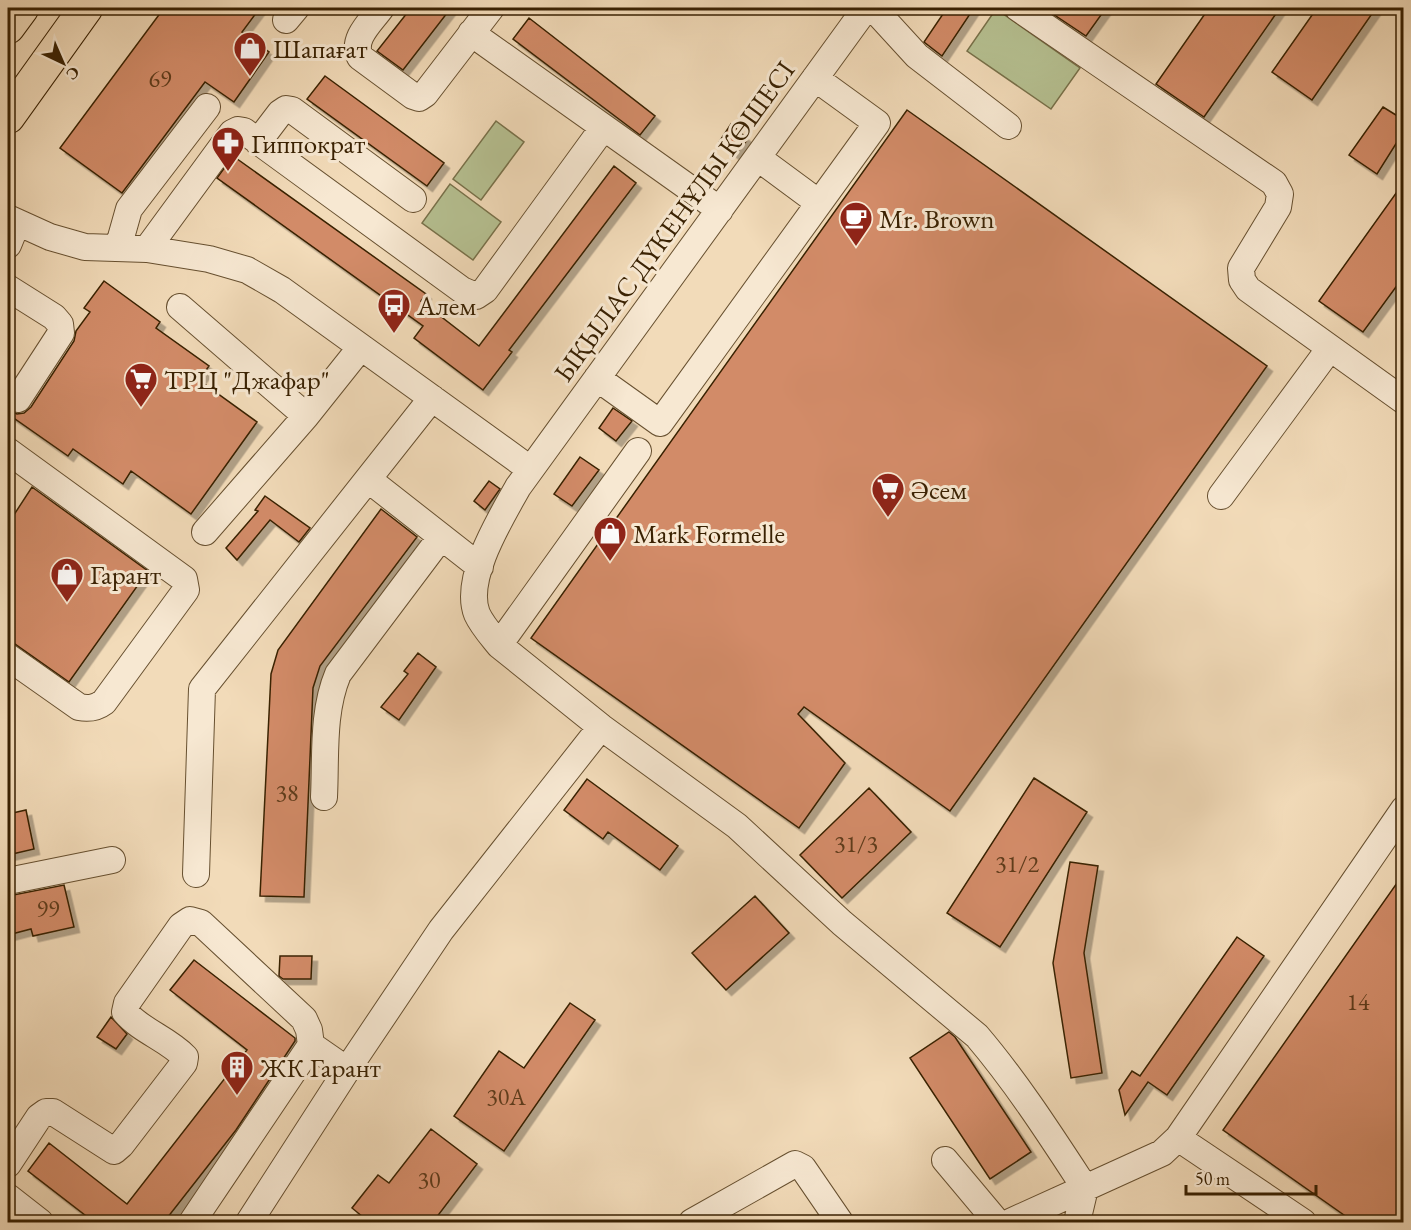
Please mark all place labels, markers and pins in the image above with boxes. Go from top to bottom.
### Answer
shop icon: Шапағат [232,30,268,77]
place label: Шапағат [273,31,367,66]
pharmacy icon: Гиппократ [210,125,246,172]
place label: Гиппократ [251,126,365,161]
cafe icon: Mr. Brown [838,200,874,247]
place label: Mr. Brown [879,201,995,236]
bus stop icon: Алем [376,287,412,334]
place label: Алем [416,288,476,323]
supermarket icon: ТРЦ "Джафар" [123,361,159,408]
place label: ТРЦ "Джафар" [164,362,330,397]
supermarket icon: Әсем [870,471,906,518]
place label: Әсем [911,472,967,507]
shop icon: Mark Formelle [592,515,628,562]
place label: Mark Formelle [633,516,785,551]
shop icon: Гарант [49,556,85,603]
place label: Гарант [90,557,161,592]
building icon: ЖК Гарант [219,1049,255,1096]
place label: ЖК Гарант [259,1050,381,1085]

